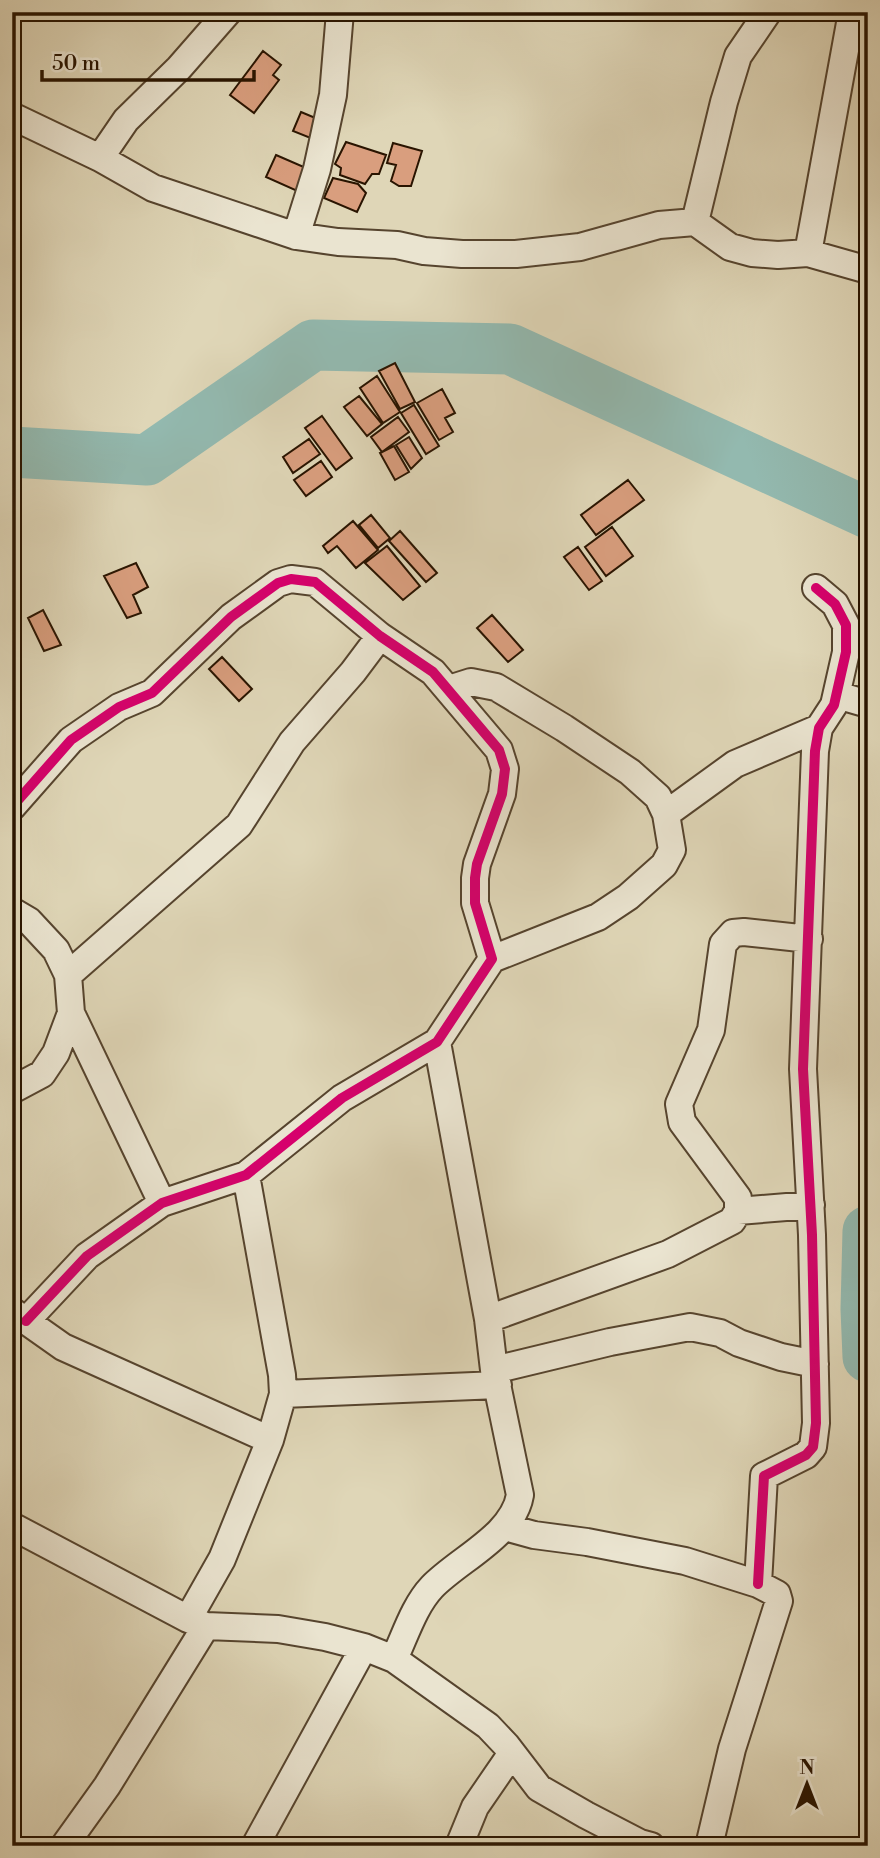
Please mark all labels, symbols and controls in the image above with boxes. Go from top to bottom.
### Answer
scale bar [42,38,254,82]
text: 50 m [52,51,100,77]
north arrow [772,1750,842,1820]
text: N [799,1756,815,1780]

